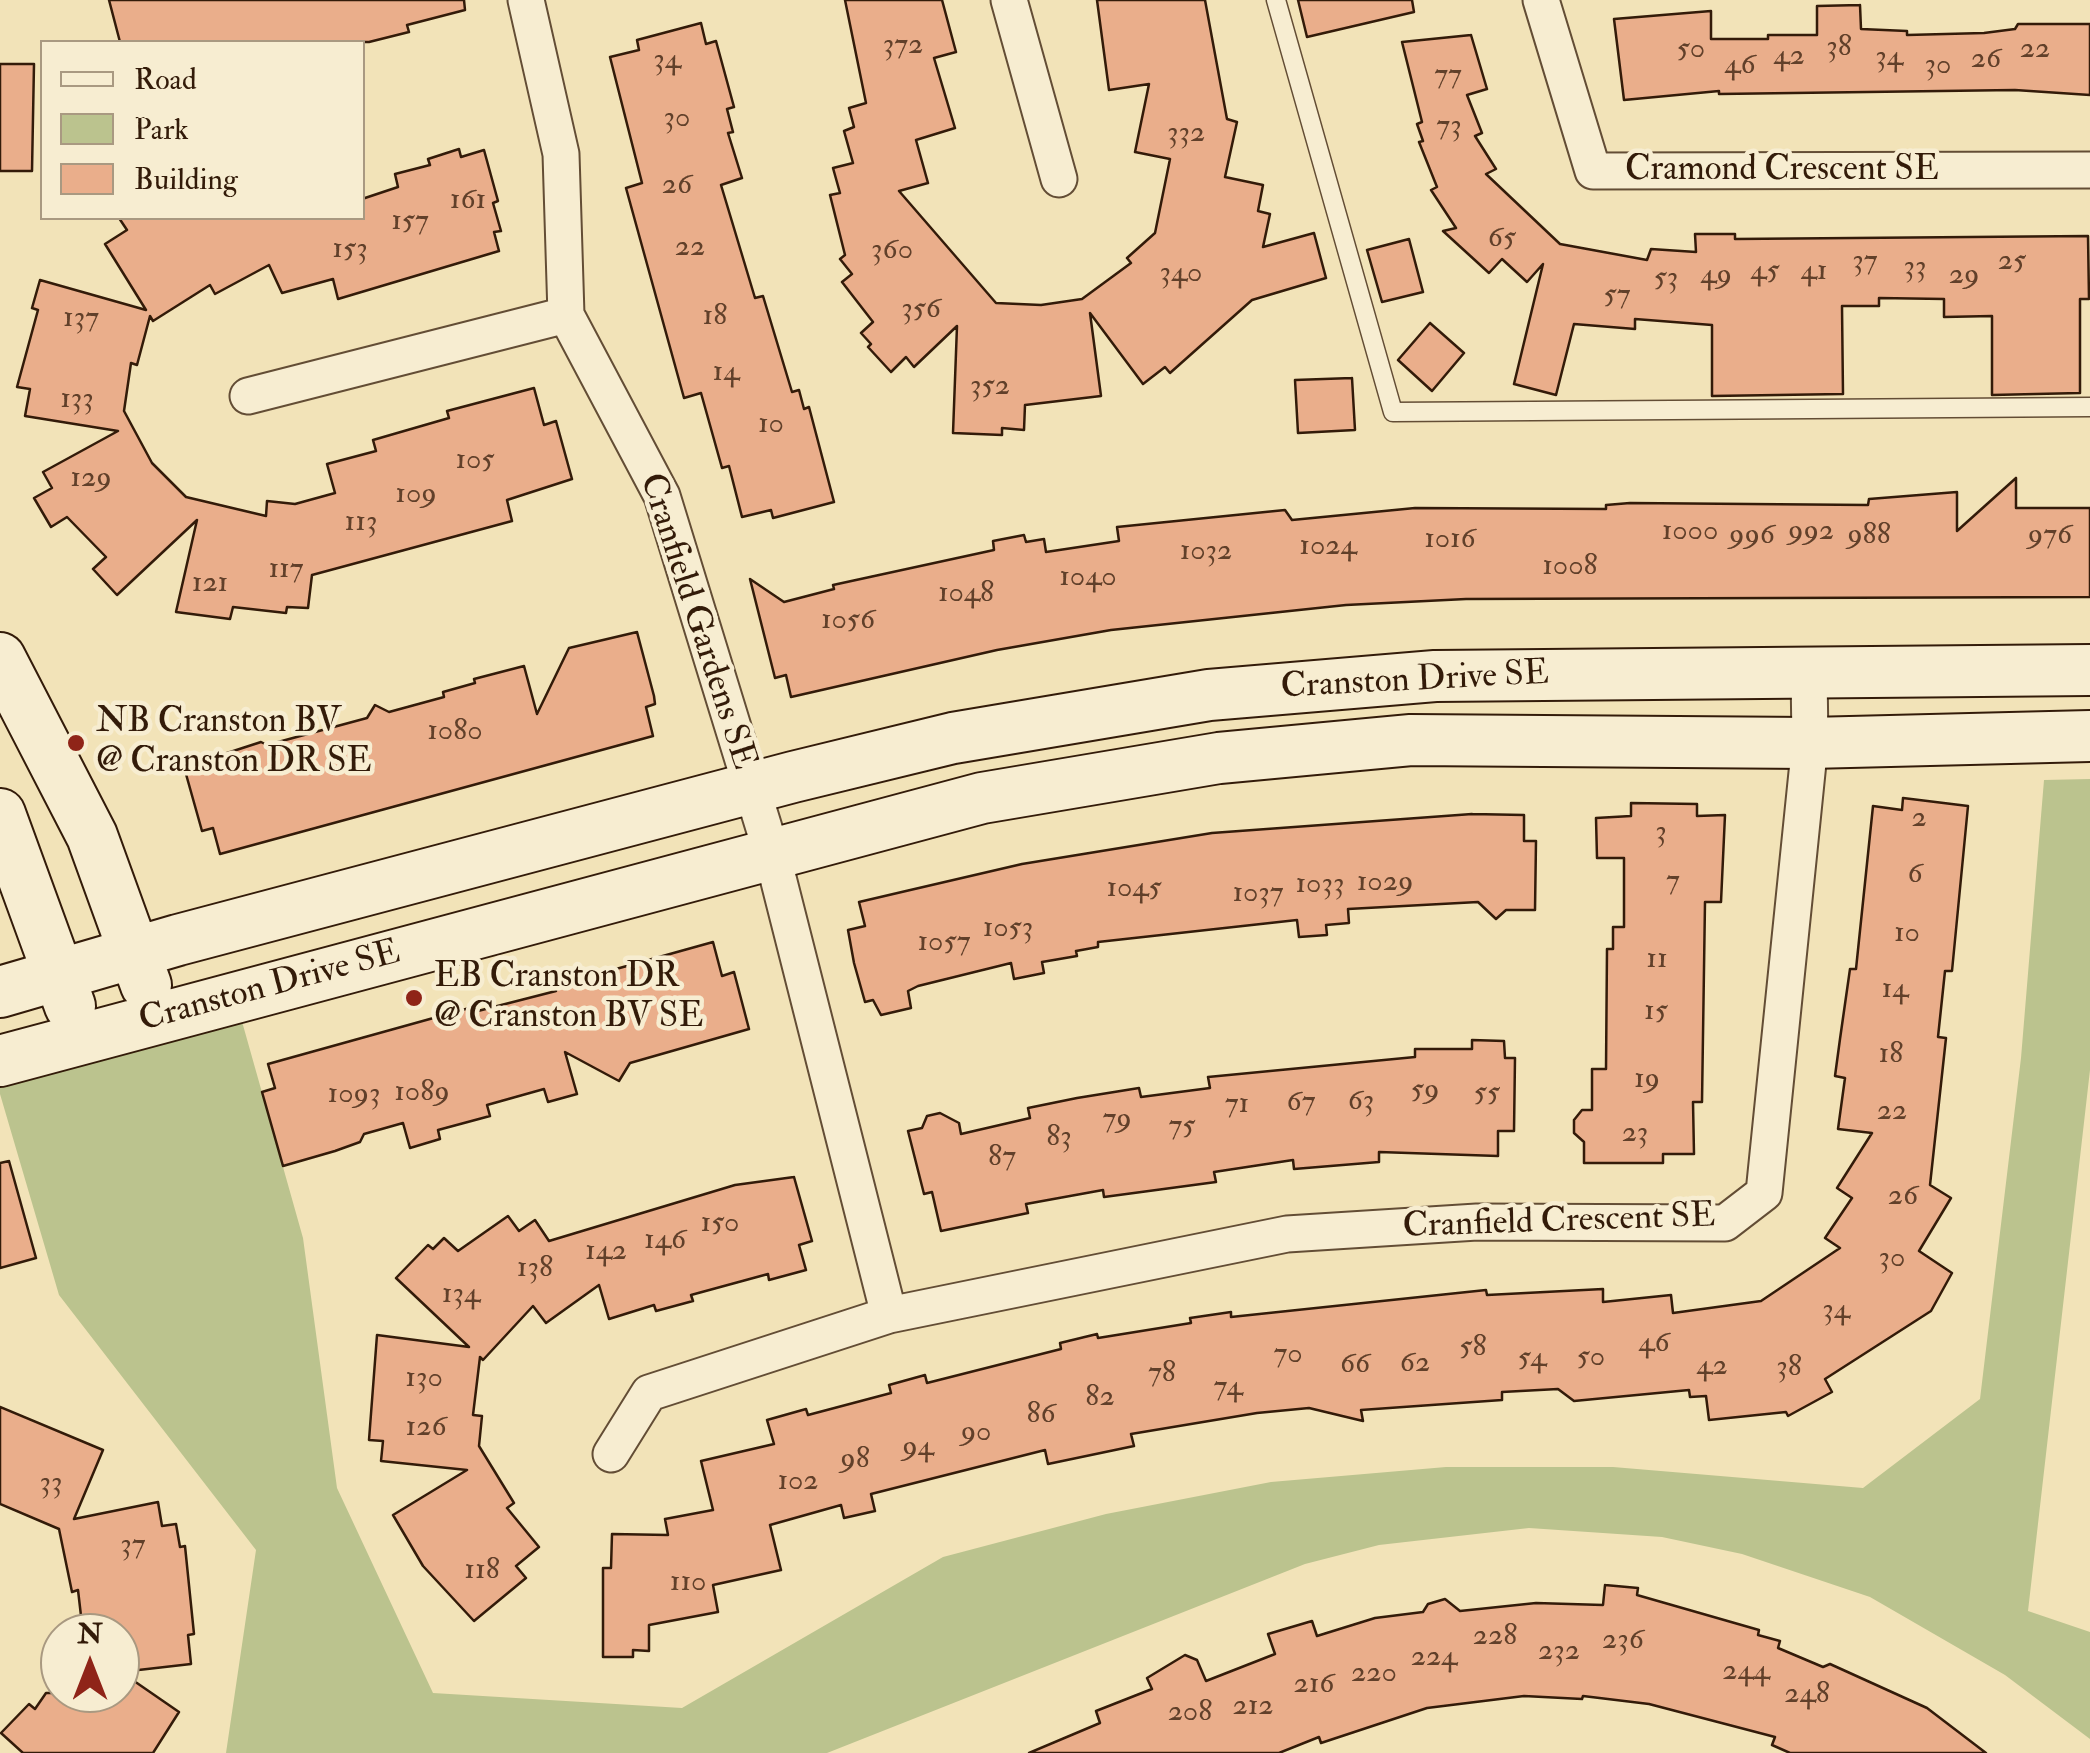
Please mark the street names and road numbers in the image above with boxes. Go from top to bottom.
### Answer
street label: Cramond Crescent SE [1625,150,1939,192]
street label: Cranfield Gardens SE [628,469,764,775]
street label: Cranston Drive SE [1280,654,1550,710]
street label: Cranston Drive SE [135,933,405,1043]
street label: Cranfield Crescent SE [1402,1197,1716,1249]

